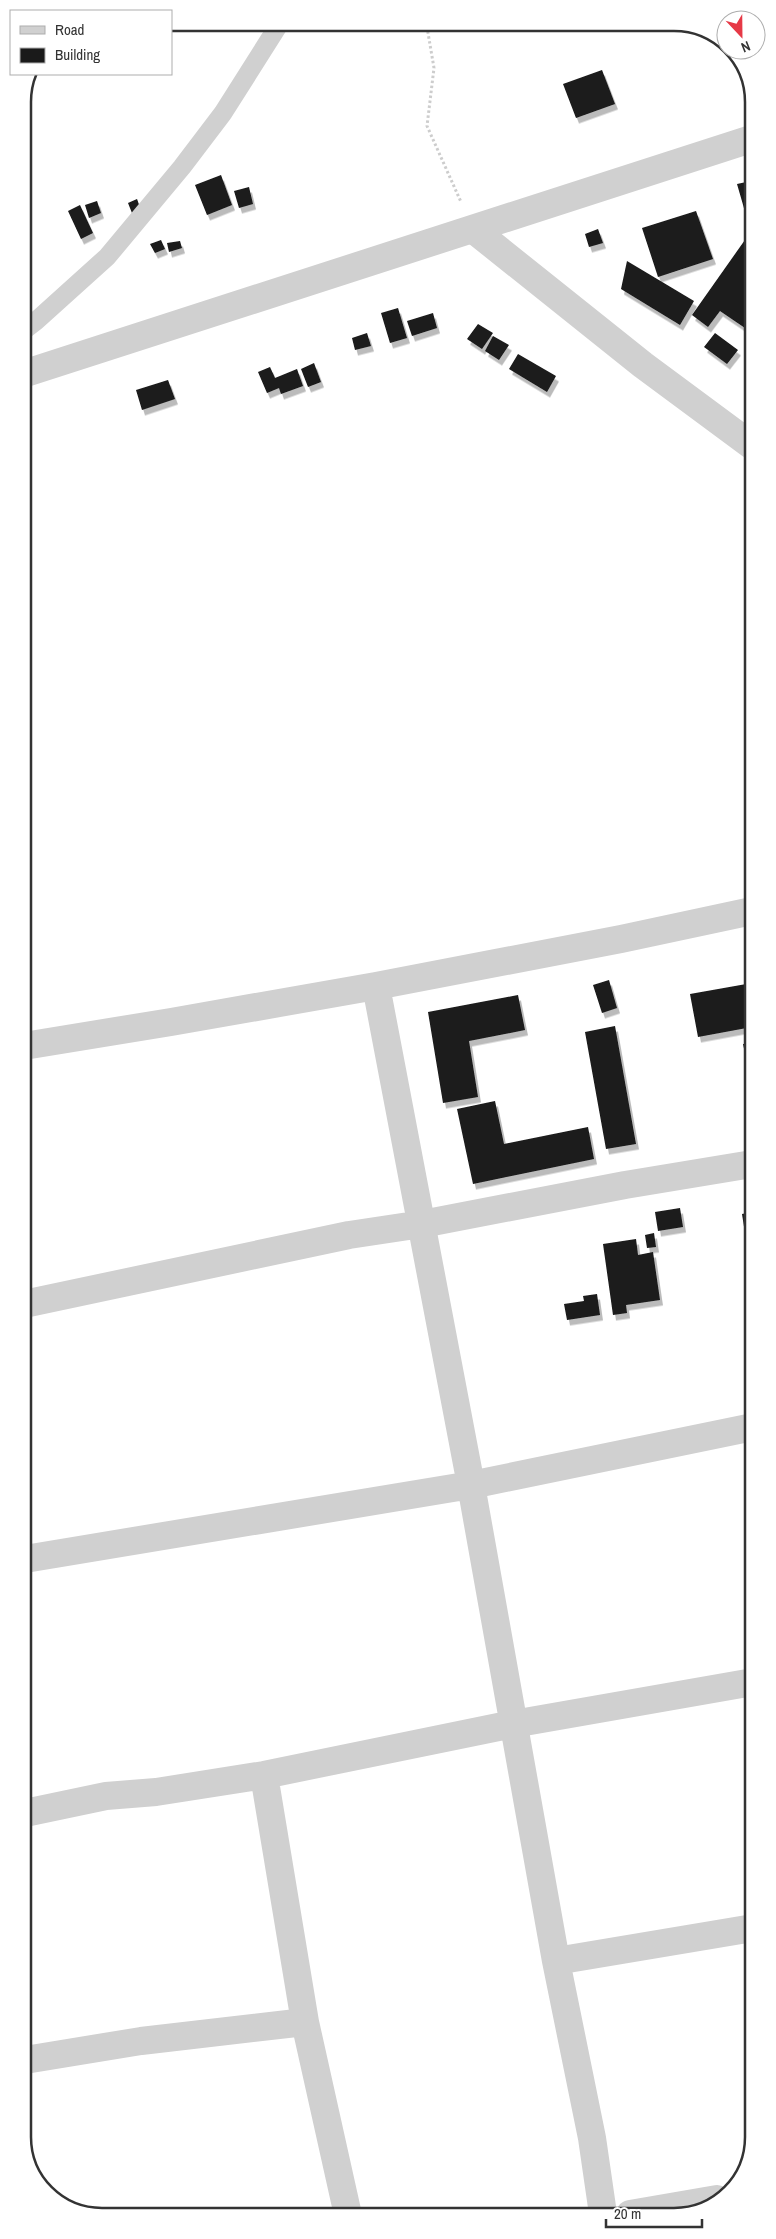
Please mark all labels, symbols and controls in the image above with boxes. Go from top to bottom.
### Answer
legend [10,10,172,75]
north arrow [716,10,766,60]
text: Road [55,19,84,40]
text: N [739,37,753,57]
text: Building [55,44,100,65]
scale bar [606,2196,702,2228]
text: 20 m [614,2203,641,2224]

